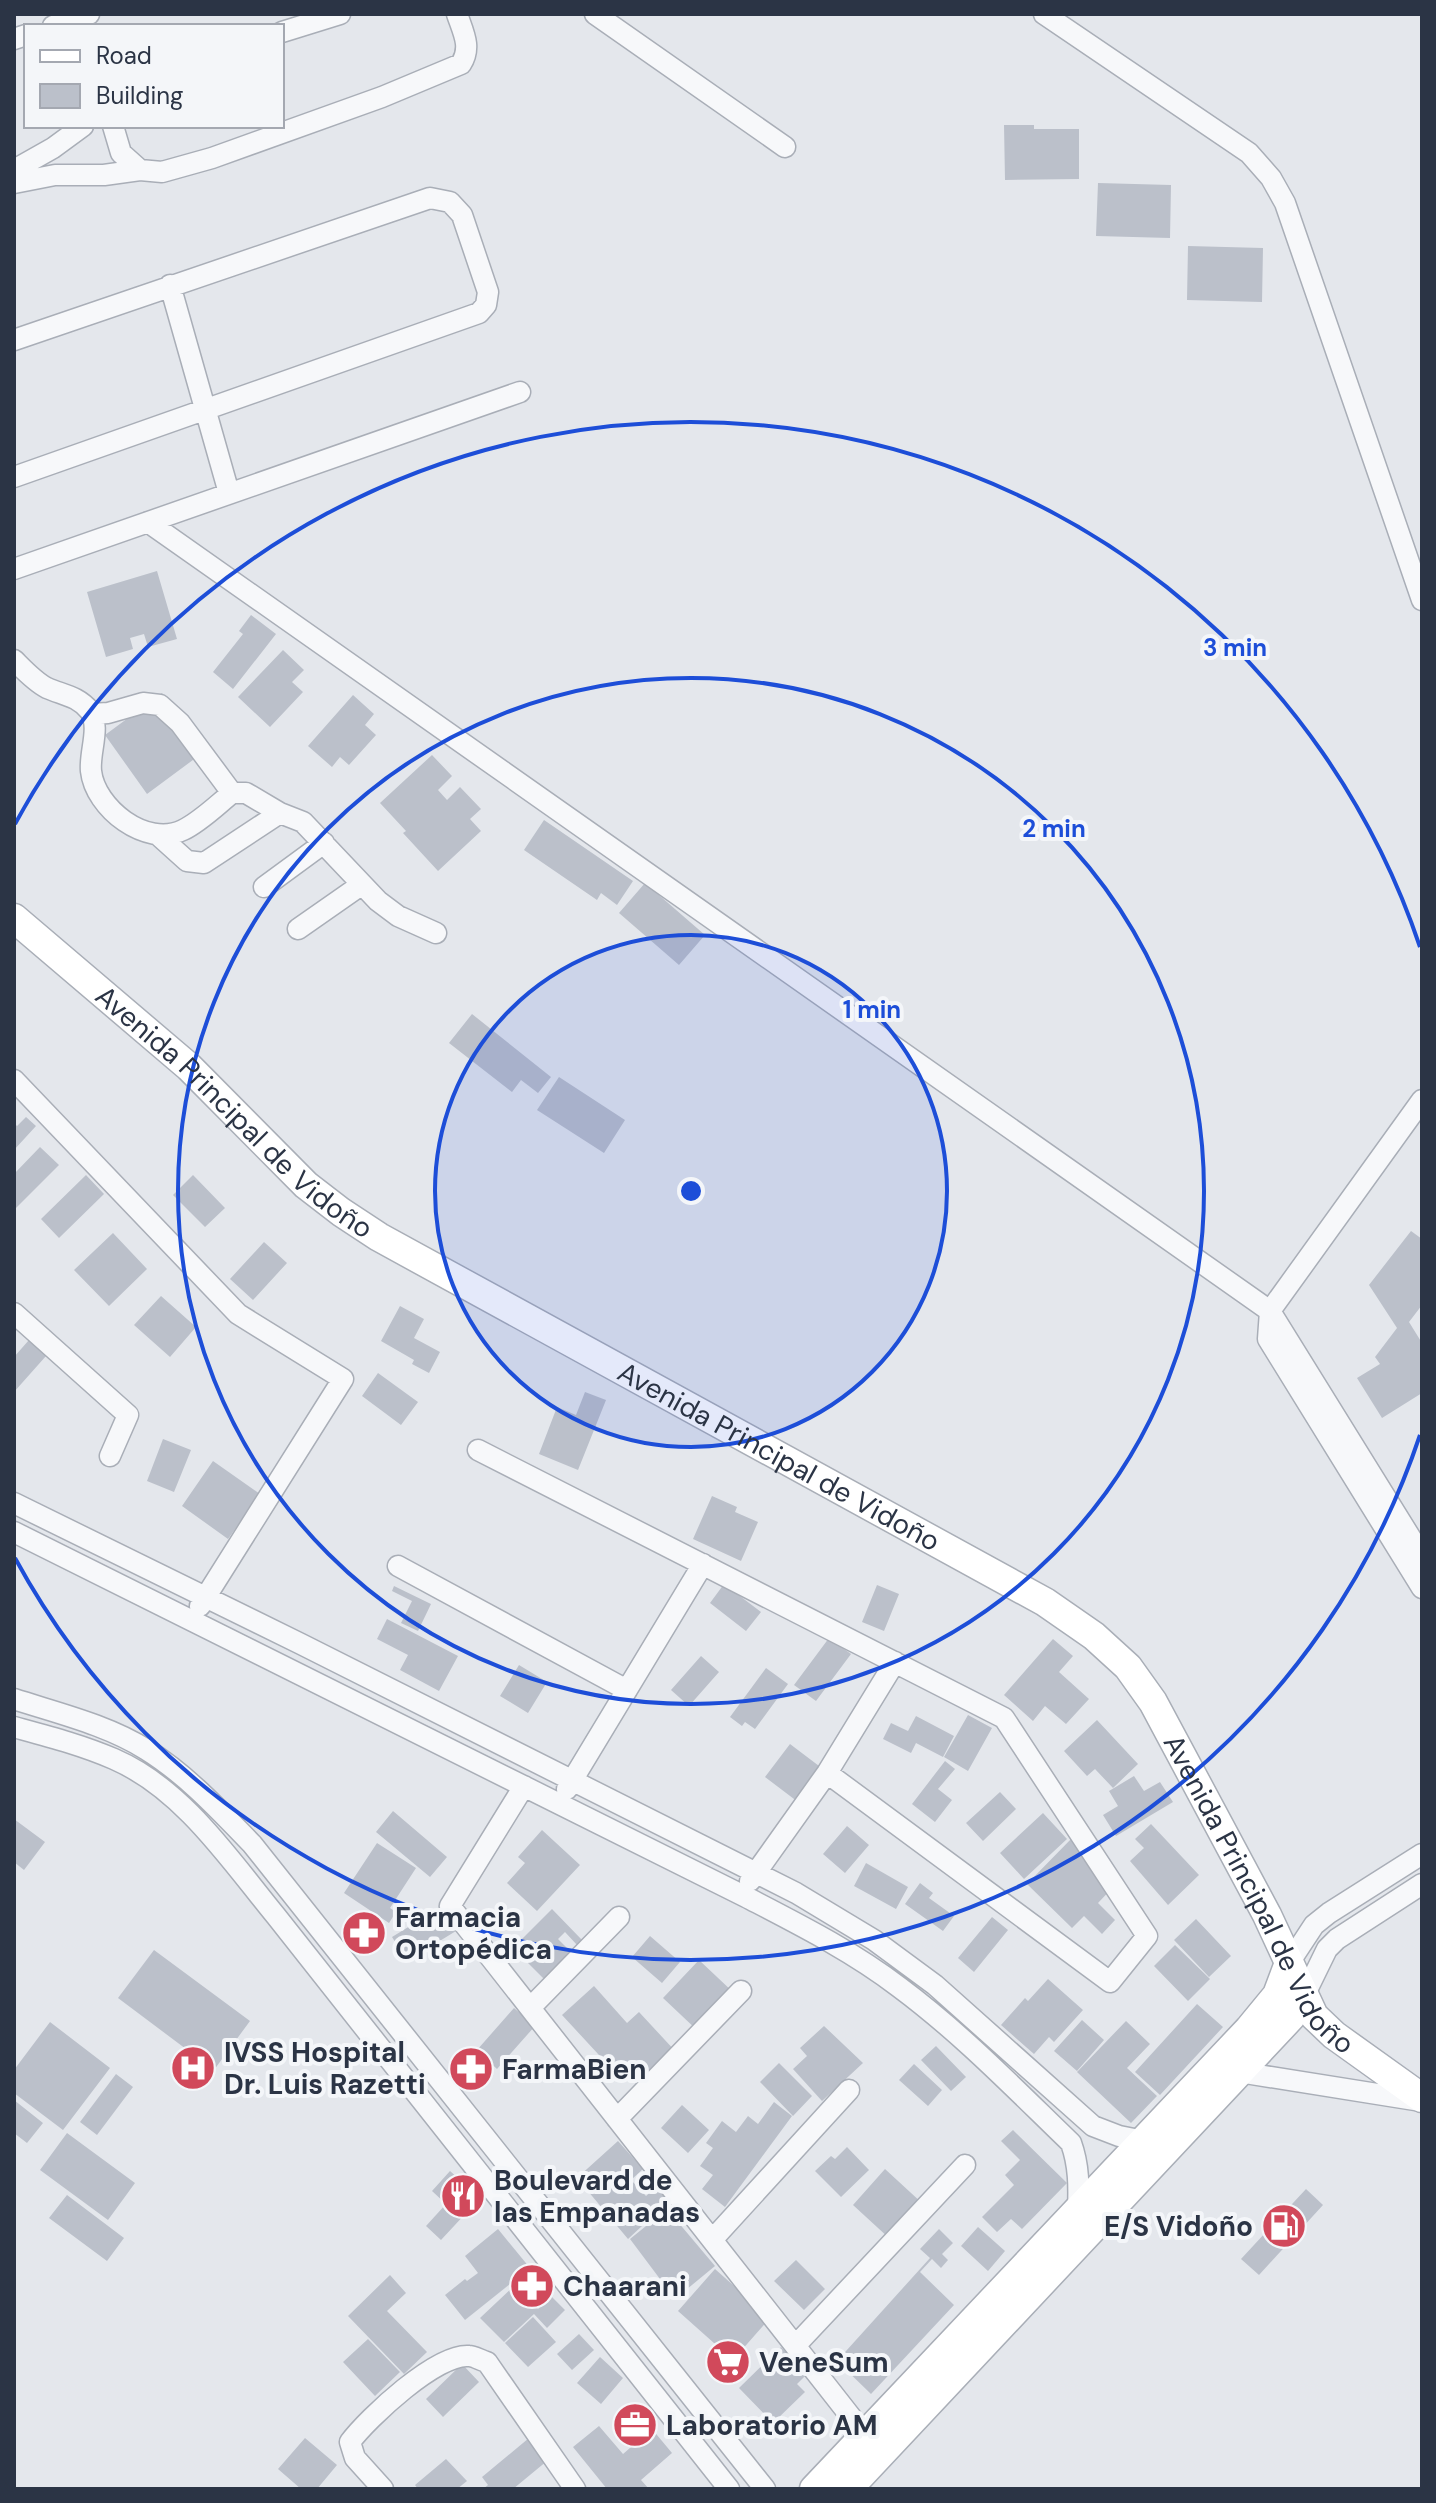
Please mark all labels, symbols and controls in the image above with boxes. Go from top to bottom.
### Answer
legend [24,24,284,128]
text: Road [96,40,152,71]
text: Building [96,80,183,111]
text: 3 min [1203,632,1267,663]
text: 2 min [1022,813,1086,844]
street label: Avenida Principal de Vidoño [88,977,380,1247]
text: 1 min [843,994,901,1025]
centre of rings [677,1177,705,1205]
street label: Avenida Principal de Vidoño [611,1353,947,1560]
street label: Avenida Principal de Vidoño [1155,1728,1362,2062]
place label: Farmacia Ortopédica [395,1899,552,1968]
pharmacy icon: Farmacia Ortopédica [340,1909,388,1957]
place label: IVSS Hospital Dr. Luis Razetti [224,2034,426,2103]
hospital icon: IVSS Hospital Dr. Luis Razetti [169,2044,217,2092]
pharmacy icon: FarmaBien [447,2045,495,2093]
place label: FarmaBien [502,2051,647,2088]
place label: Boulevard de las Empanadas [494,2162,700,2231]
restaurant icon: Boulevard de las Empanadas [439,2172,487,2220]
fuel station icon: E/S Vidoño [1260,2202,1308,2250]
place label: E/S Vidoño [1104,2208,1253,2245]
pharmacy icon: Chaarani [508,2262,556,2310]
place label: Chaarani [563,2268,687,2305]
supermarket icon: VeneSum [704,2338,752,2386]
place label: VeneSum [759,2344,889,2381]
office icon: Laboratorio AM [611,2401,659,2449]
place label: Laboratorio AM [666,2407,877,2444]

